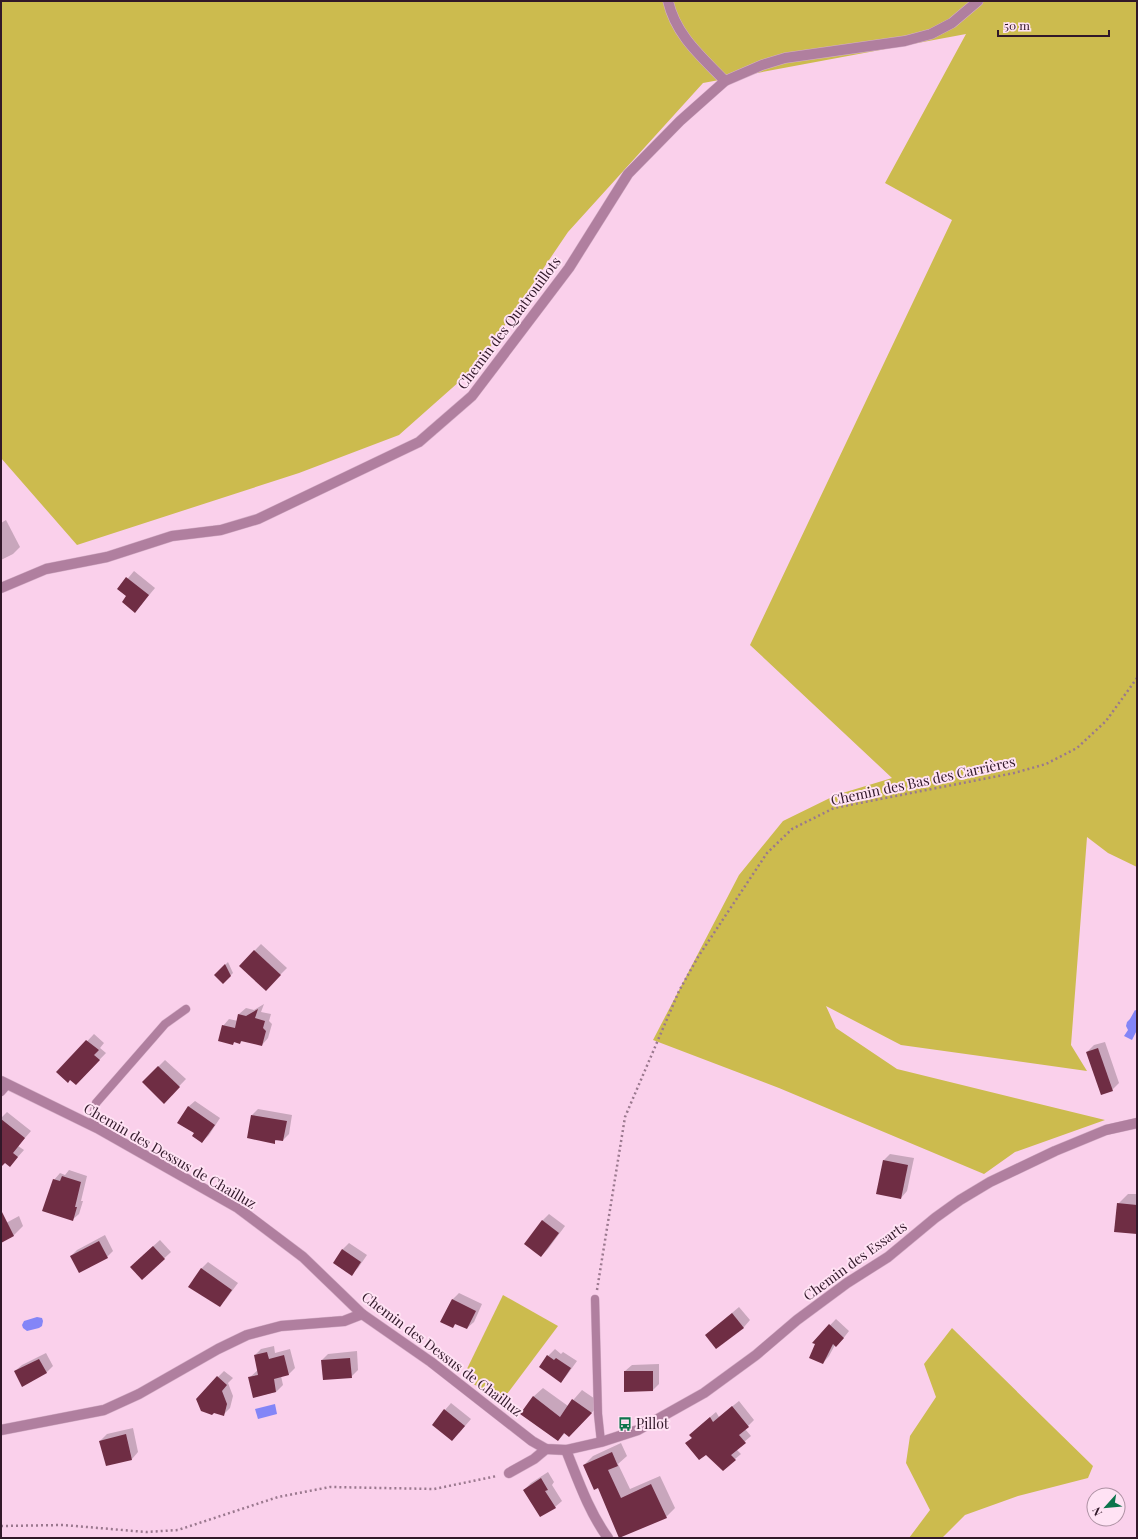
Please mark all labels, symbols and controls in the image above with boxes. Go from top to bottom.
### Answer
scale bar [998,12,1109,38]
text: 50 m [1004,17,1030,33]
street label: Chemin des Quatrouillots [452,253,565,393]
street label: Chemin des Bas des Carrières [829,752,1017,809]
street label: Chemin des Dessus de Chailluz [80,1098,260,1213]
street label: Chemin des Essarts [799,1217,910,1305]
street label: Chemin des Dessus de Chailluz [358,1287,527,1420]
place label: Pillot [636,1414,670,1433]
bus stop icon: Pillot [617,1416,633,1432]
north arrow [1086,1487,1126,1527]
text: N [1088,1505,1105,1519]

